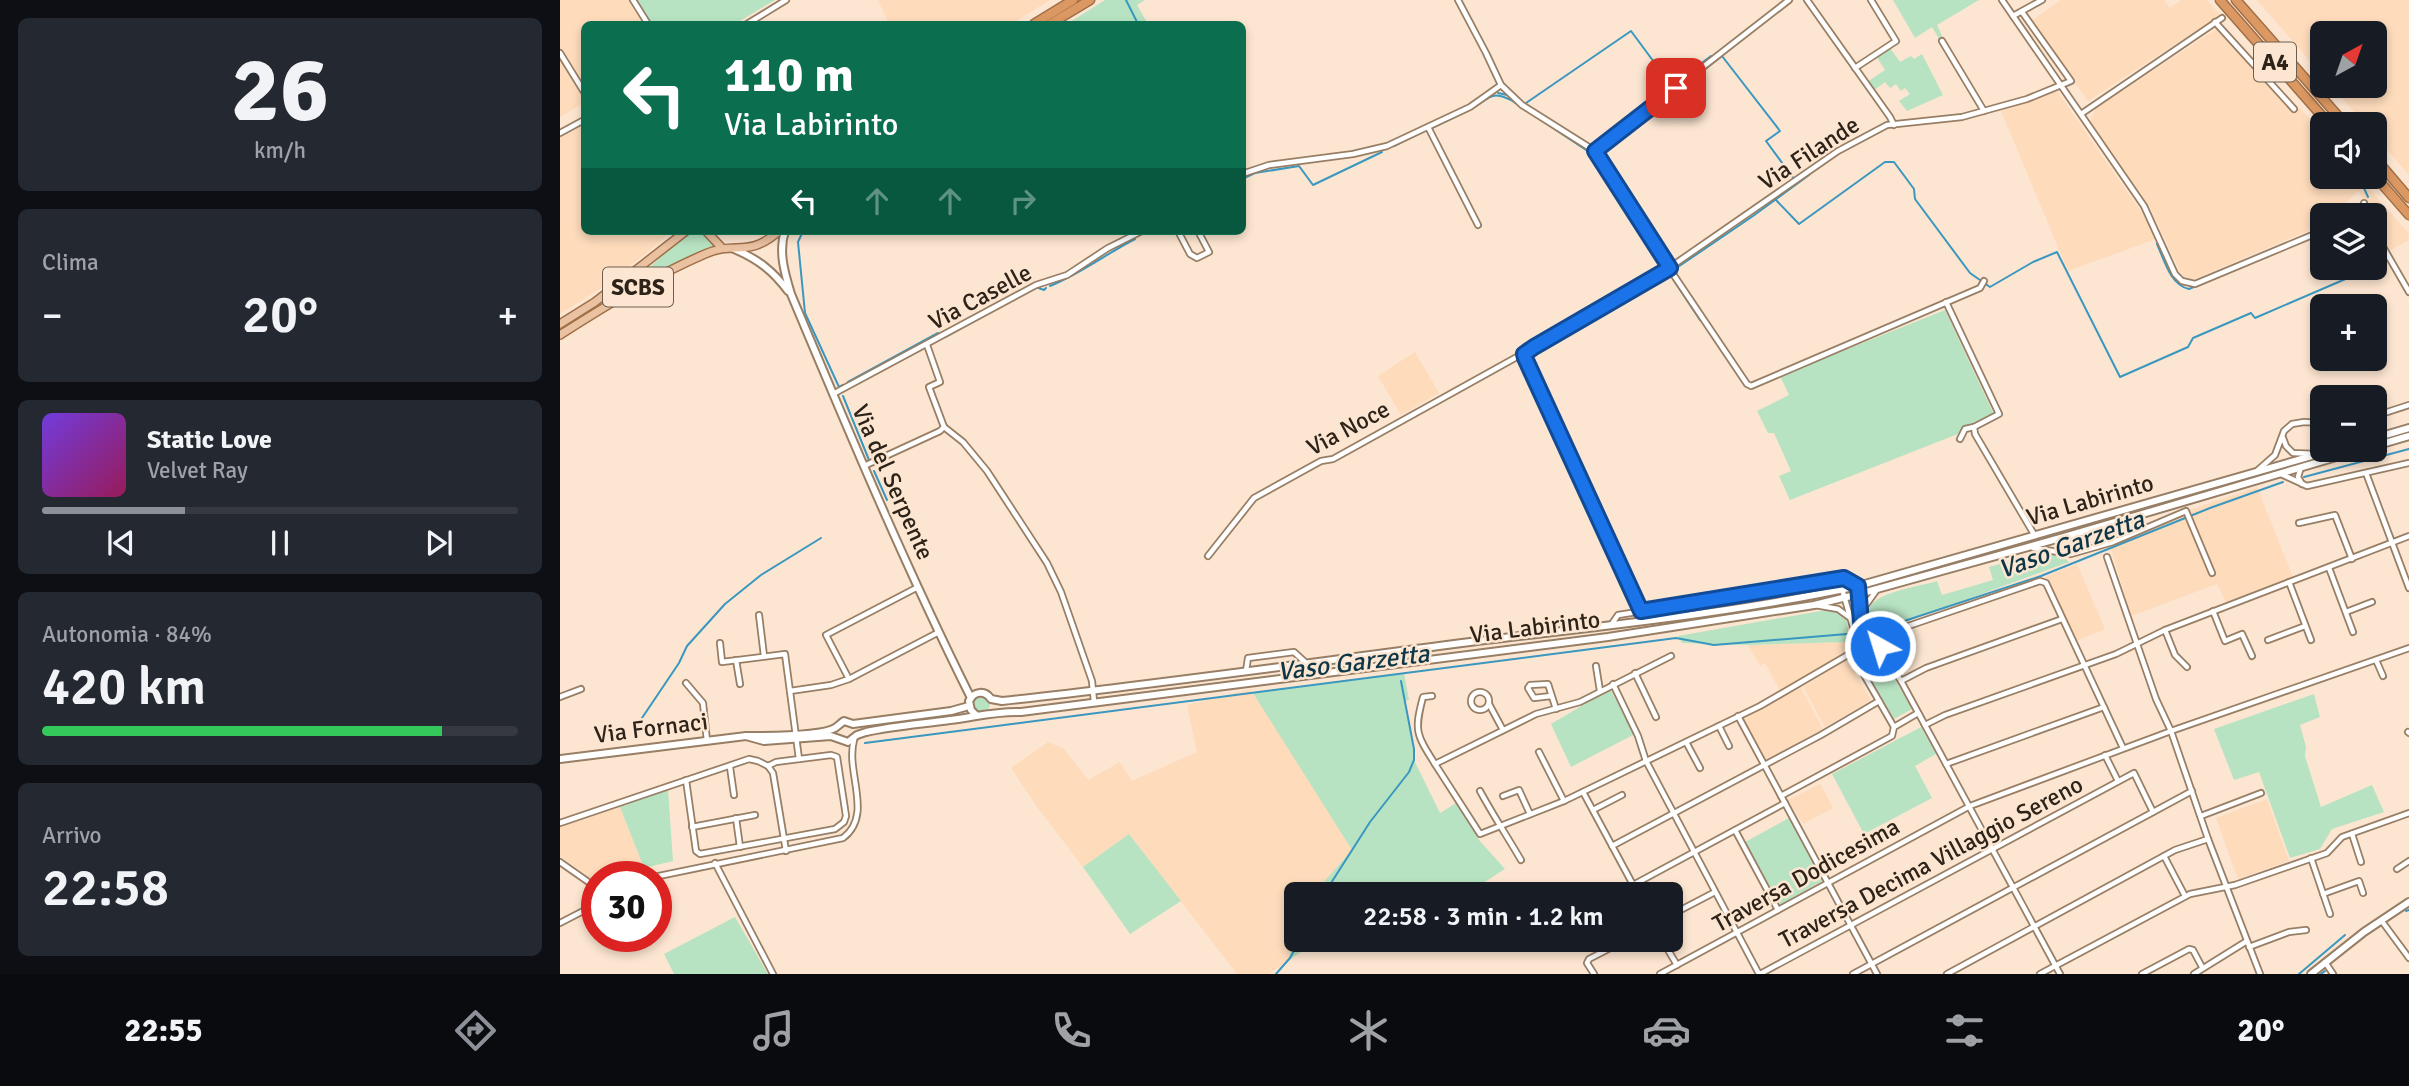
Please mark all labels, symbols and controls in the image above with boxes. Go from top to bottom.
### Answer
north arrow [2310,21,2387,98]
map controls [2310,21,2387,462]
text: 26 [231,34,329,147]
road number: A4 [2254,43,2296,82]
text: 110 m [724,45,854,105]
icon: left [609,49,700,140]
pin [1646,58,1706,118]
icon: arrive [1657,69,1695,107]
text: Via Labirinto [724,105,898,144]
street label: Via Filande [1753,109,1865,197]
button: sound [2310,112,2387,189]
text: km/h [254,136,306,165]
icon: left [785,182,823,220]
icon: ahead [858,182,896,220]
icon: ahead [931,182,969,220]
icon: right [1004,182,1042,220]
button: layers [2310,203,2387,280]
text: Clima [42,248,99,277]
street label: Via Caselle [923,257,1037,337]
road number: SCBS [603,268,673,306]
text: 20° [242,283,318,347]
text: − [42,292,63,339]
text: + [497,292,518,339]
button: + [2310,294,2387,371]
button: − [2310,385,2387,462]
street label: Via Noce [1301,394,1395,462]
street label: Via del Serpente [845,400,941,564]
text: Static Love [147,424,272,456]
text: Velvet Ray [147,456,248,485]
street label: Via Labirinto [2023,468,2157,532]
water label: Vaso Garzetta [1994,503,2149,586]
icon: previous [102,524,140,562]
icon: pause [261,524,299,562]
icon: next [420,524,458,562]
street label: Via Labirinto [1468,604,1602,650]
position arrow [1843,609,1917,683]
text: Autonomia · 84% [42,620,212,649]
water label: Vaso Garzetta [1275,638,1432,688]
text: 420 km [42,655,206,719]
street label: Via Fornaci [593,706,709,750]
street label: Traversa Decima Villaggio Sereno [1774,769,2088,955]
street label: Traversa Dodicesima [1707,811,1905,939]
text: Arrivo [42,821,102,850]
text: 22:58 [42,856,169,920]
speed limit sign: 30 [581,861,672,952]
text: 22:58 · 3 min · 1.2 km [1363,901,1604,933]
icon: directions [451,1006,500,1055]
icon: music [749,1006,798,1055]
icon: phone [1047,1006,1096,1055]
icon: climate [1344,1006,1393,1055]
icon: car [1642,1006,1691,1055]
icon: filters [1940,1006,1989,1055]
text: 22:55 [124,1011,203,1050]
text: 20° [2237,1011,2285,1050]

